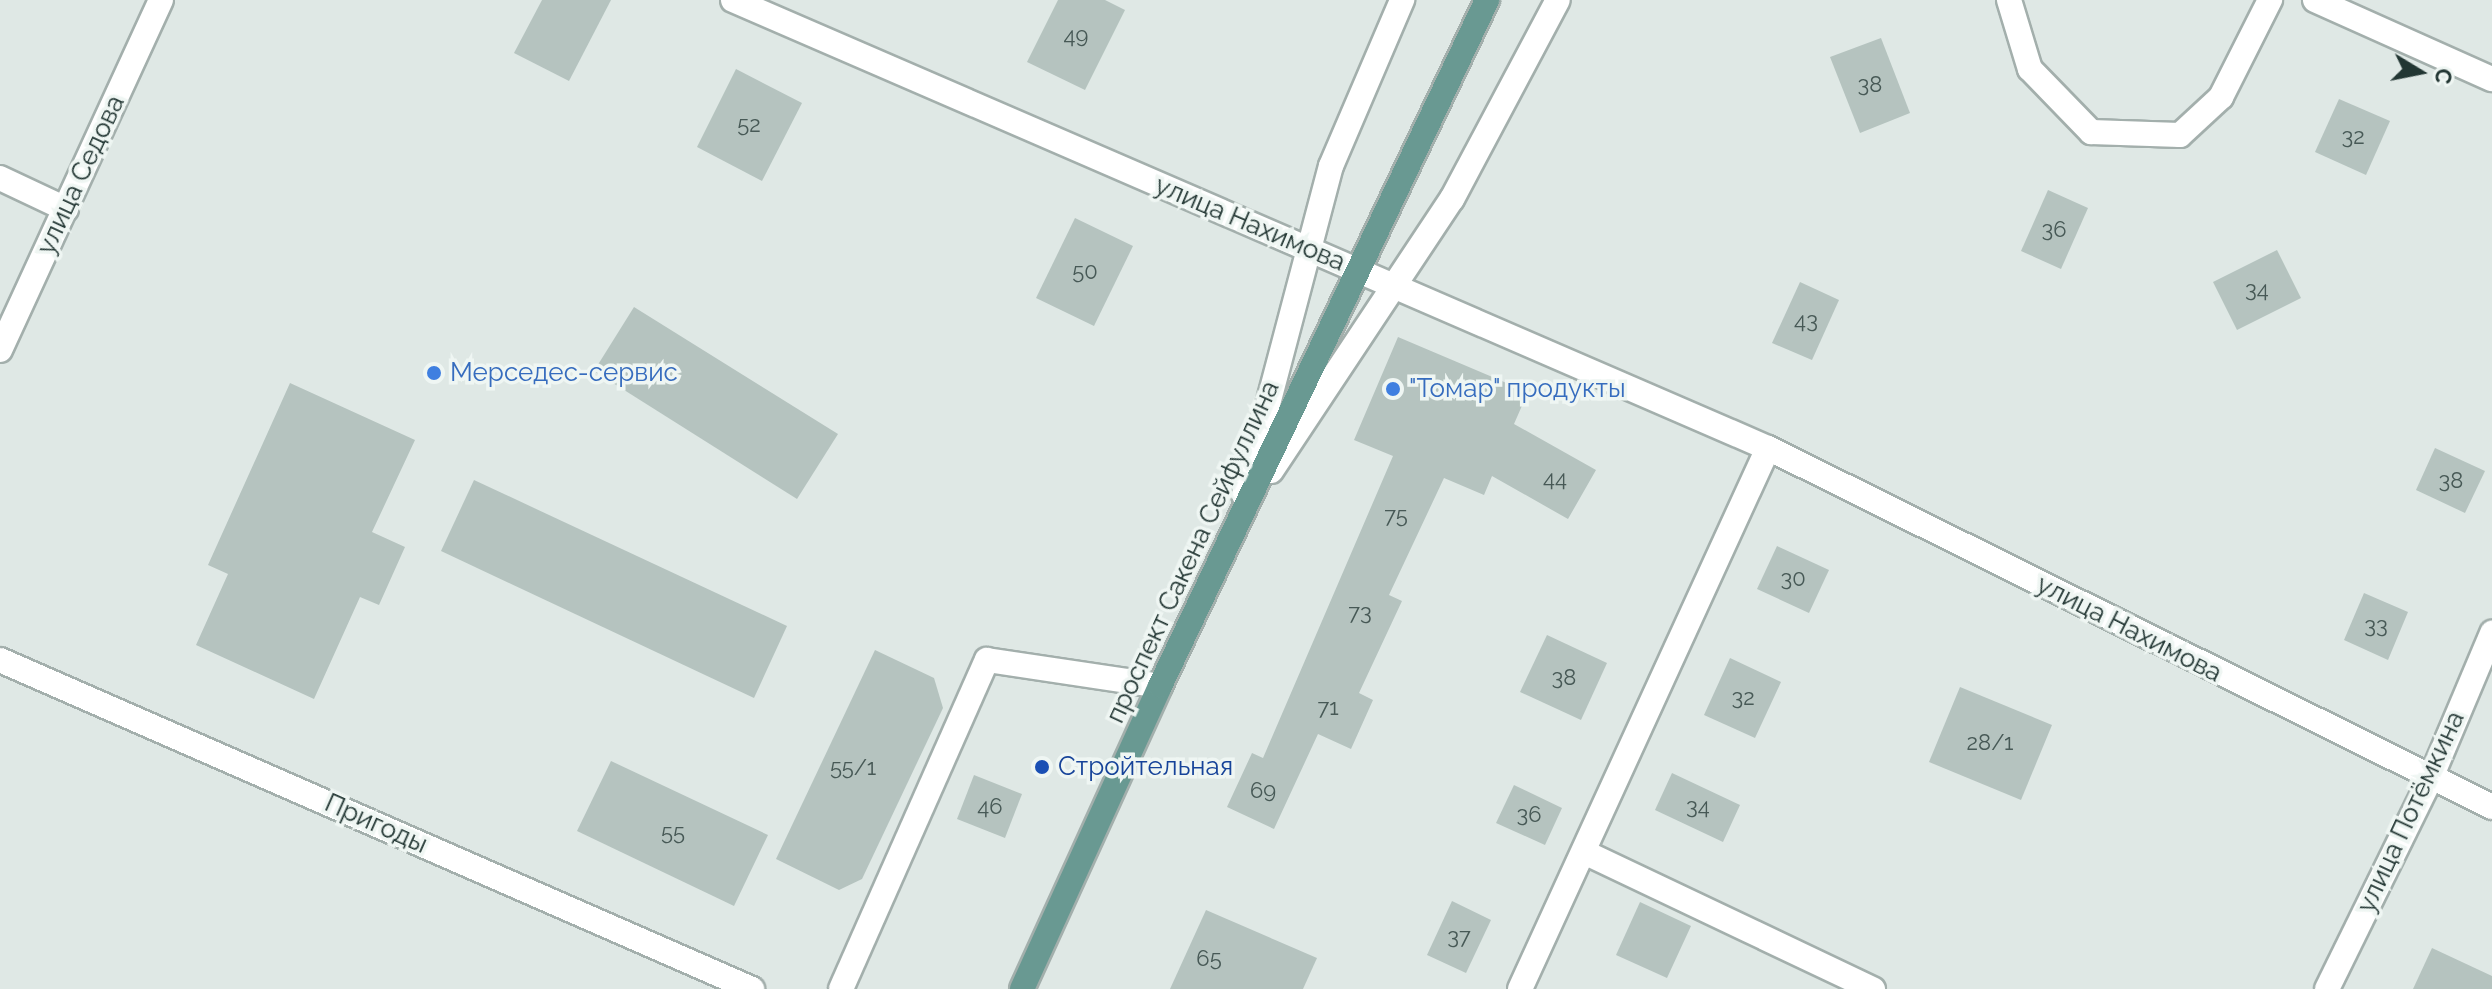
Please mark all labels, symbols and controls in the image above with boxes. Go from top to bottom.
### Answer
house number: 49 [1064,23,1088,49]
north arrow [2380,32,2460,112]
text: С [2430,66,2458,86]
house number: 38 [1858,72,1882,98]
street label: улица Седова [31,91,131,259]
house number: 52 [737,112,761,138]
house number: 32 [2341,124,2365,150]
street label: улица Нахимова [1150,170,1350,278]
house number: 36 [2041,217,2067,243]
house number: 50 [1072,259,1098,285]
house number: 34 [2245,277,2269,303]
house number: 43 [1794,308,1818,334]
place label: Мерседес-сервис [450,357,678,389]
marker: Мерседес-сервис [425,364,443,382]
place label: "Томар" продукты [1409,373,1626,405]
street label: проспект Сакена Сейфуллина [1100,376,1286,728]
marker: "Томар" продукты [1384,380,1402,398]
house number: 44 [1543,466,1567,492]
house number: 38 [2439,468,2463,494]
house number: 75 [1384,503,1408,529]
house number: 30 [1780,566,1806,592]
street label: улица Нахимова [2031,569,2227,689]
house number: 73 [1348,600,1372,626]
house number: 33 [2364,613,2388,639]
house number: 38 [1552,665,1576,691]
house number: 32 [1731,685,1755,711]
house number: 71 [1317,695,1339,721]
street label: улица Потёмкина [2351,706,2471,918]
house number: 28/1 [1967,730,2013,756]
place label: Стройтельная [1058,751,1233,783]
house number: 55/1 [830,755,876,781]
marker: Стройтельная [1033,758,1051,776]
house number: 69 [1250,778,1276,804]
street label: Пригоды [320,788,432,860]
house number: 46 [977,794,1003,820]
house number: 34 [1686,794,1710,820]
house number: 36 [1516,802,1542,828]
house number: 55 [661,820,685,846]
house number: 37 [1447,924,1471,950]
house number: 65 [1196,946,1222,972]

